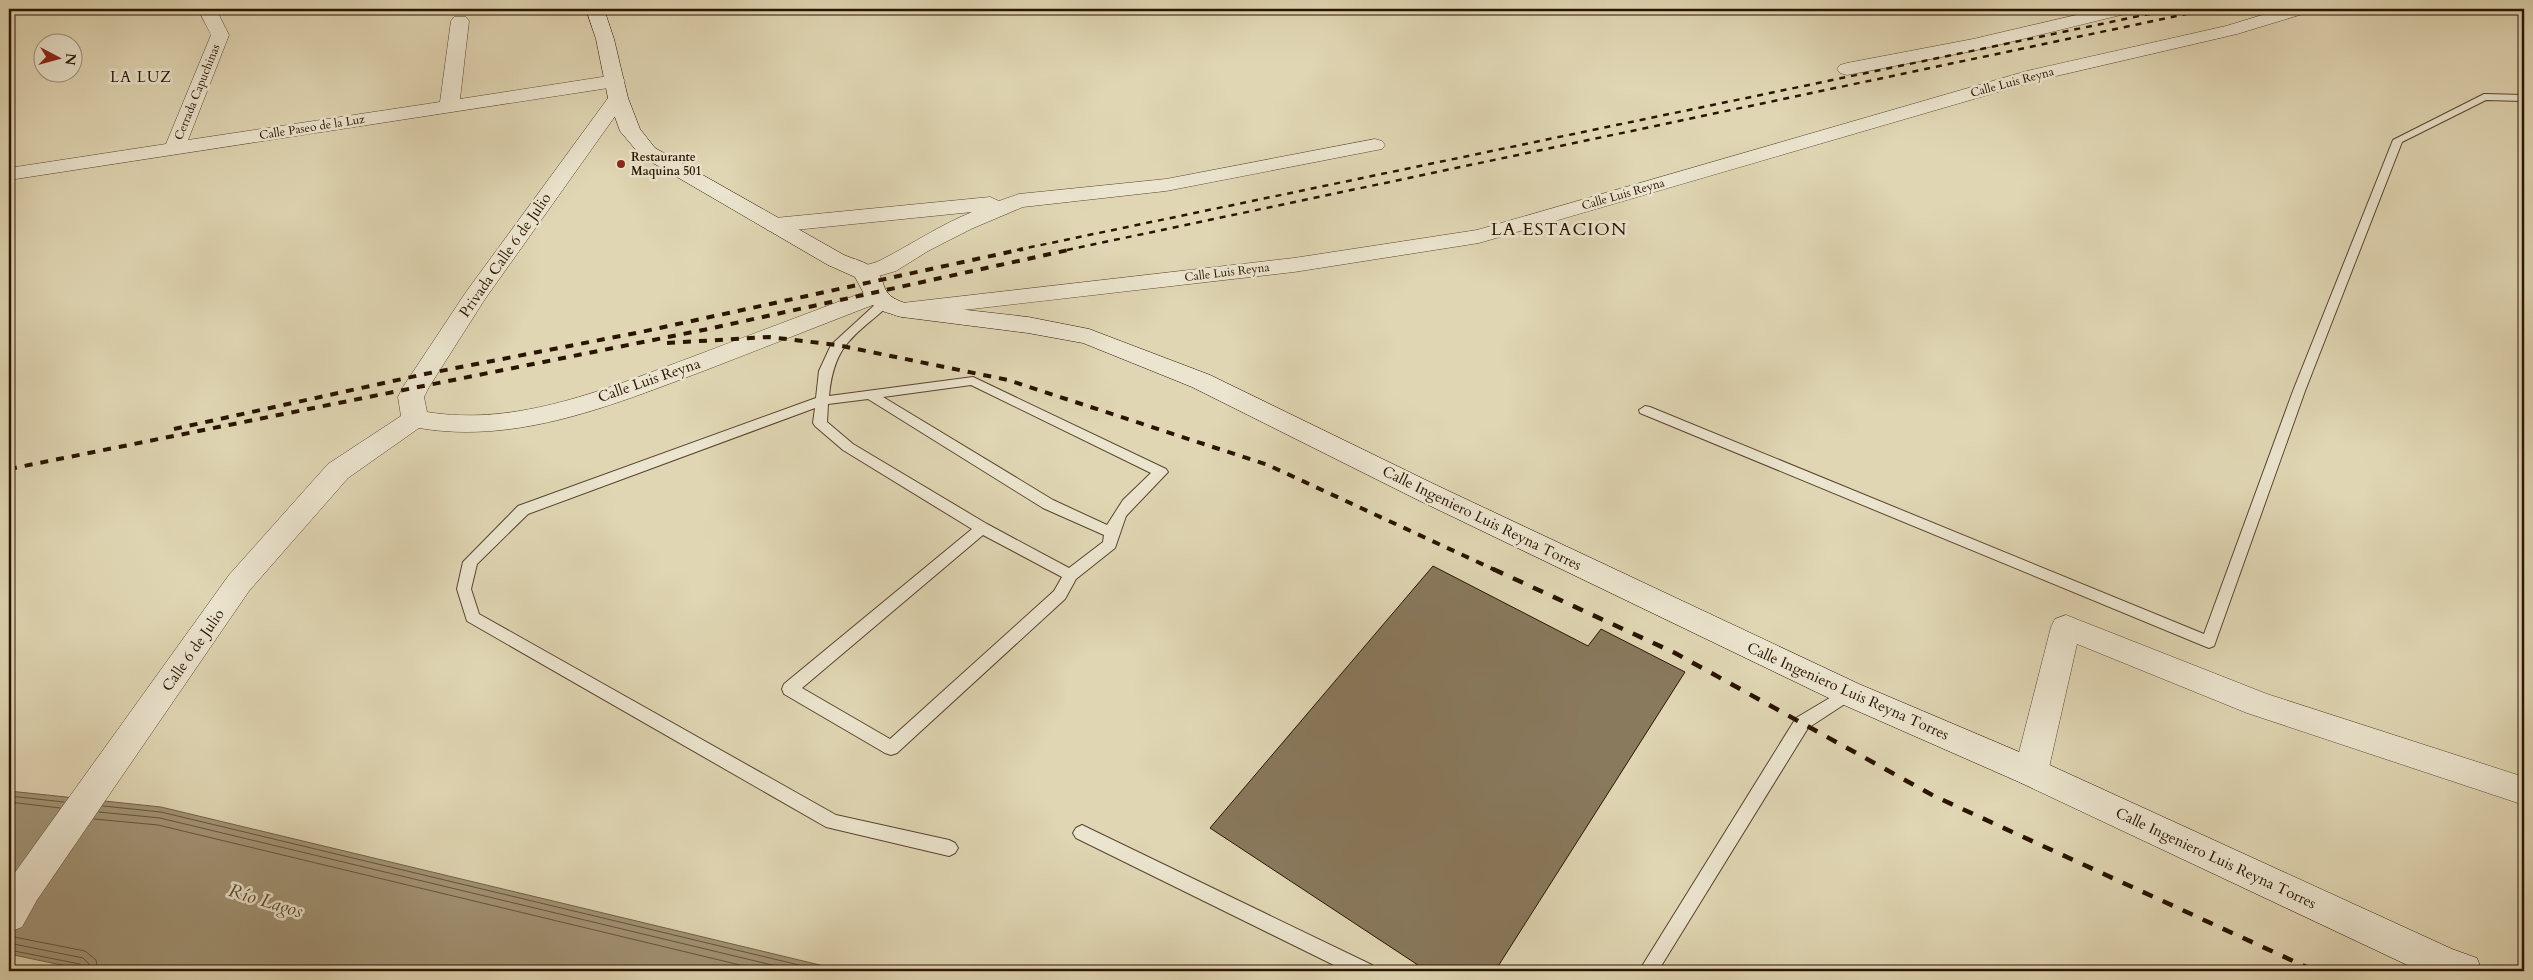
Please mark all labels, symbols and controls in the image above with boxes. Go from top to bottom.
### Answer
north arrow [32,32,82,82]
street label: Cerrada Capuchinas [170,42,224,142]
text: N [60,52,81,66]
street label: Calle Luis Reyna [1969,63,2056,101]
district label: LA LUZ [110,67,172,87]
street label: Calle Paseo de la Luz [258,111,366,143]
place label: Restaurante Maquina 501 [631,149,702,179]
marker: Restaurante Maquina 501 [615,158,627,170]
street label: Calle Luis Reyna [1580,174,1667,214]
street label: Privada Calle 6 de Julio [454,189,556,321]
district label: LA ESTACION [1491,217,1627,242]
street label: Calle Luis Reyna [1183,259,1271,285]
street label: Calle Luis Reyna [595,353,703,407]
street label: Calle Ingeniero Luis Reyna Torres [1379,461,1585,575]
street label: Calle 6 de Julio [157,605,229,695]
street label: Calle Ingeniero Luis Reyna Torres [1744,637,1952,745]
street label: Calle Ingeniero Luis Reyna Torres [2112,803,2320,913]
water label: Río Lagos [225,877,306,925]

